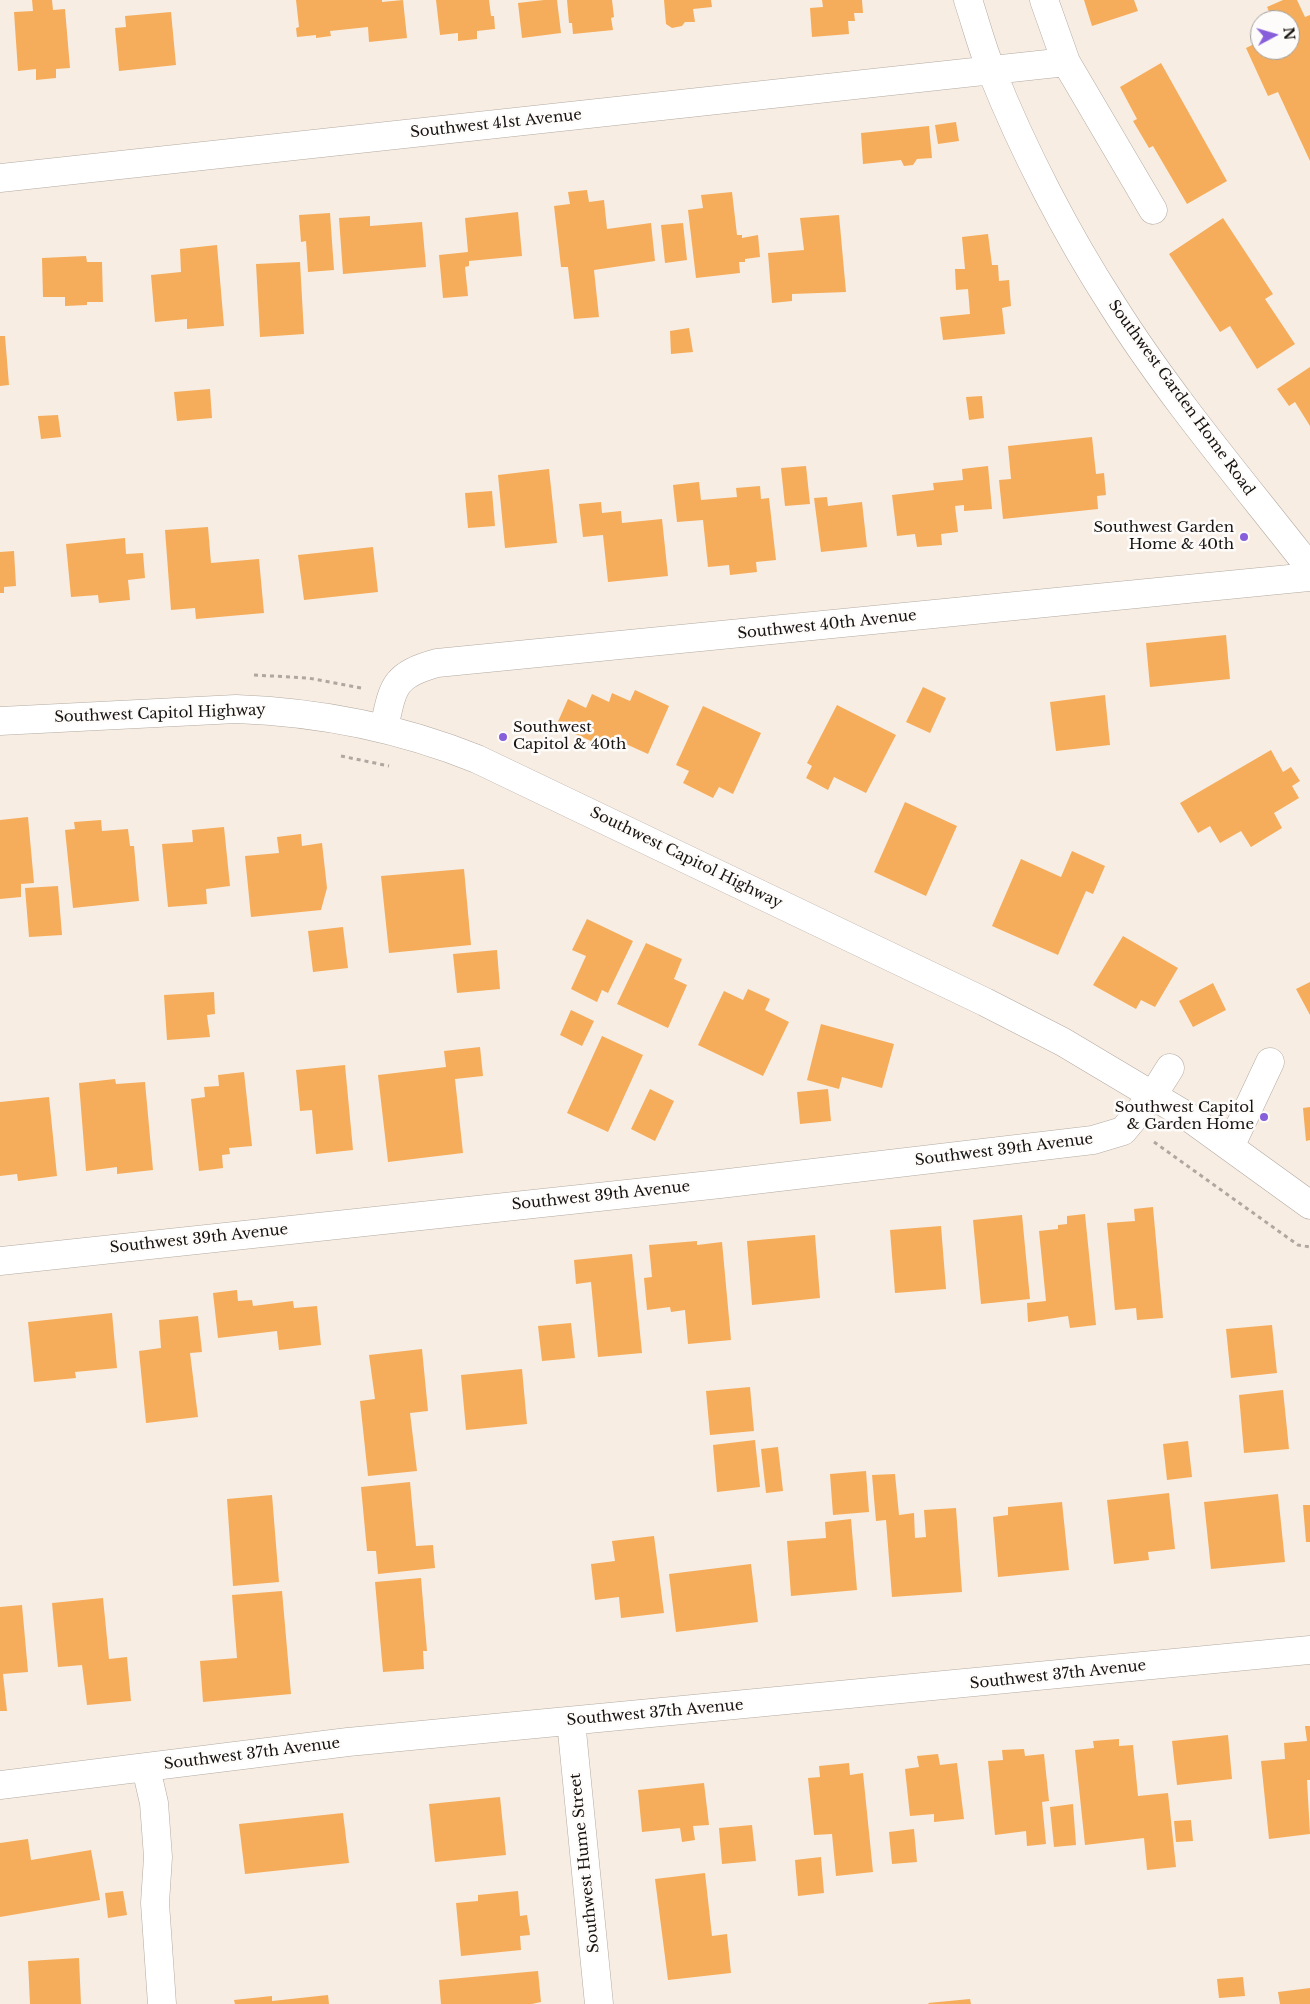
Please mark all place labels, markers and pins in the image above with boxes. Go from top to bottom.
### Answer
place label: Southwest Garden Home & 40th [1093,519,1234,554]
marker: Southwest Garden Home & 40th [1238,531,1250,543]
place label: Southwest Capitol & 40th [513,719,626,754]
marker: Southwest Capitol & 40th [497,731,509,743]
place label: Southwest Capitol & Garden Home [1115,1099,1254,1134]
marker: Southwest Capitol & Garden Home [1258,1111,1270,1123]

